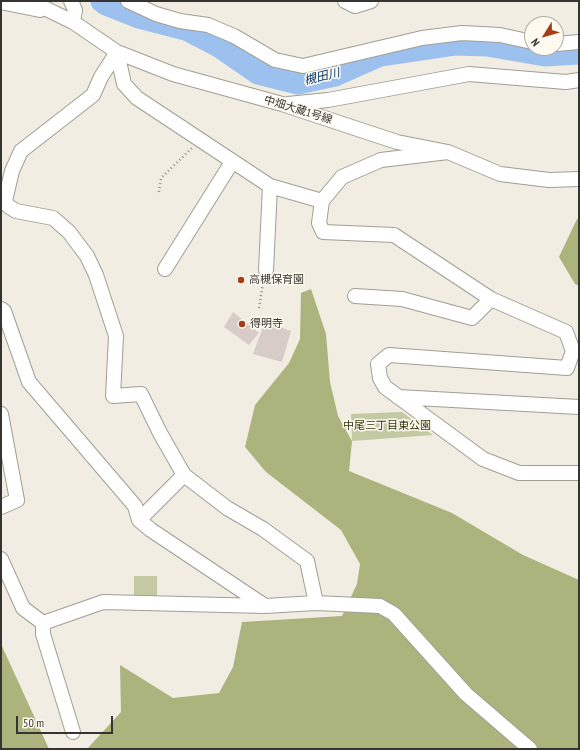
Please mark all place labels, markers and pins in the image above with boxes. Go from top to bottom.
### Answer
place label: 高槻保育園 [249,273,304,287]
marker: 高槻保育園 [236,275,246,285]
place label: 得明寺 [250,317,283,331]
marker: 得明寺 [237,319,247,329]

